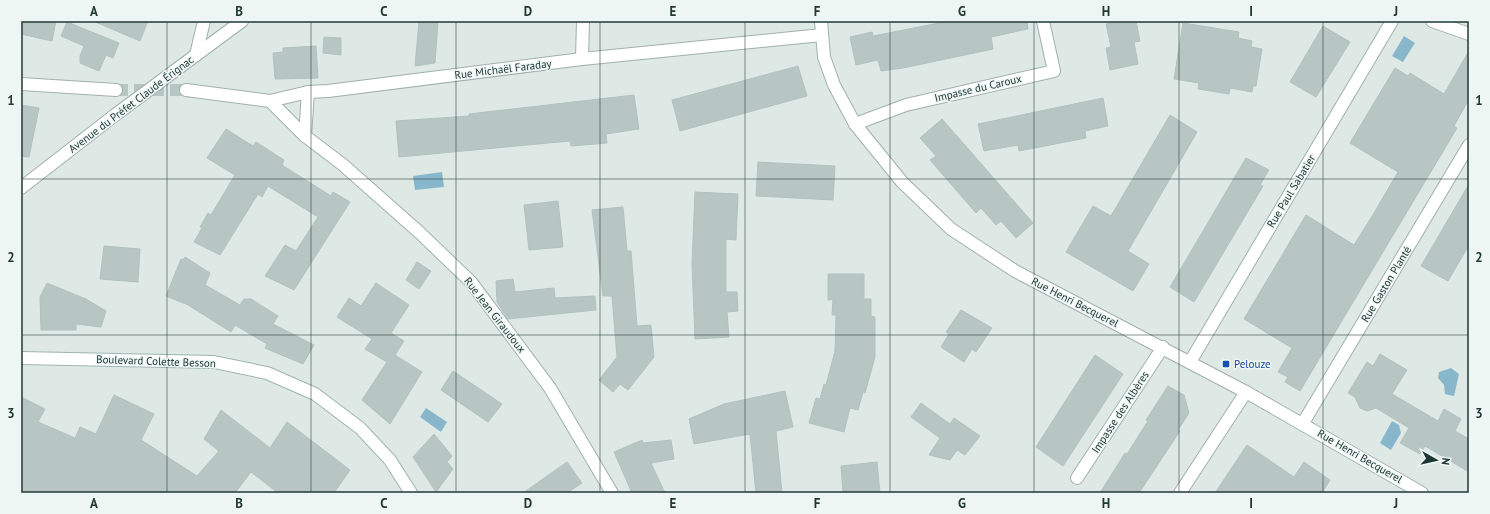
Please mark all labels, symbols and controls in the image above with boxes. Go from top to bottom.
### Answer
text: A [90,3,98,20]
text: B [235,3,243,20]
text: C [380,3,388,20]
text: D [524,3,532,20]
text: E [670,3,677,20]
text: F [814,3,821,20]
text: G [958,3,966,20]
text: H [1102,3,1110,20]
text: I [1249,3,1253,20]
text: J [1393,3,1398,20]
street label: Avenue du Préfet Claude Érignac [66,52,196,156]
street label: Rue Michaël Faraday [454,56,553,82]
street label: Impasse du Caroux [933,71,1023,105]
text: 1 [7,92,15,109]
text: 1 [1475,92,1483,109]
street label: Rue Paul Sabatier [1264,152,1318,230]
street label: Rue Gaston Planté [1358,243,1414,325]
text: 2 [7,249,15,266]
text: 2 [1475,249,1483,266]
street label: Rue Jean Giraudoux [461,274,529,356]
street label: Rue Henri Becquerel [1029,274,1122,330]
street label: Boulevard Colette Besson [96,352,216,370]
place label: Pelouze [1234,357,1271,371]
marker: Pelouze [1221,359,1231,369]
street label: Impasse des Albères [1088,368,1152,456]
text: 3 [7,405,15,422]
text: 3 [1475,405,1483,422]
street label: Rue Henri Becquerel [1315,426,1406,486]
north arrow [1416,440,1456,480]
text: N [1438,457,1453,466]
text: A [90,495,98,512]
text: B [235,495,243,512]
text: C [380,495,388,512]
text: D [524,495,532,512]
text: E [670,495,677,512]
text: F [814,495,821,512]
text: G [958,495,966,512]
text: H [1102,495,1110,512]
text: I [1249,495,1253,512]
text: J [1393,495,1398,512]

